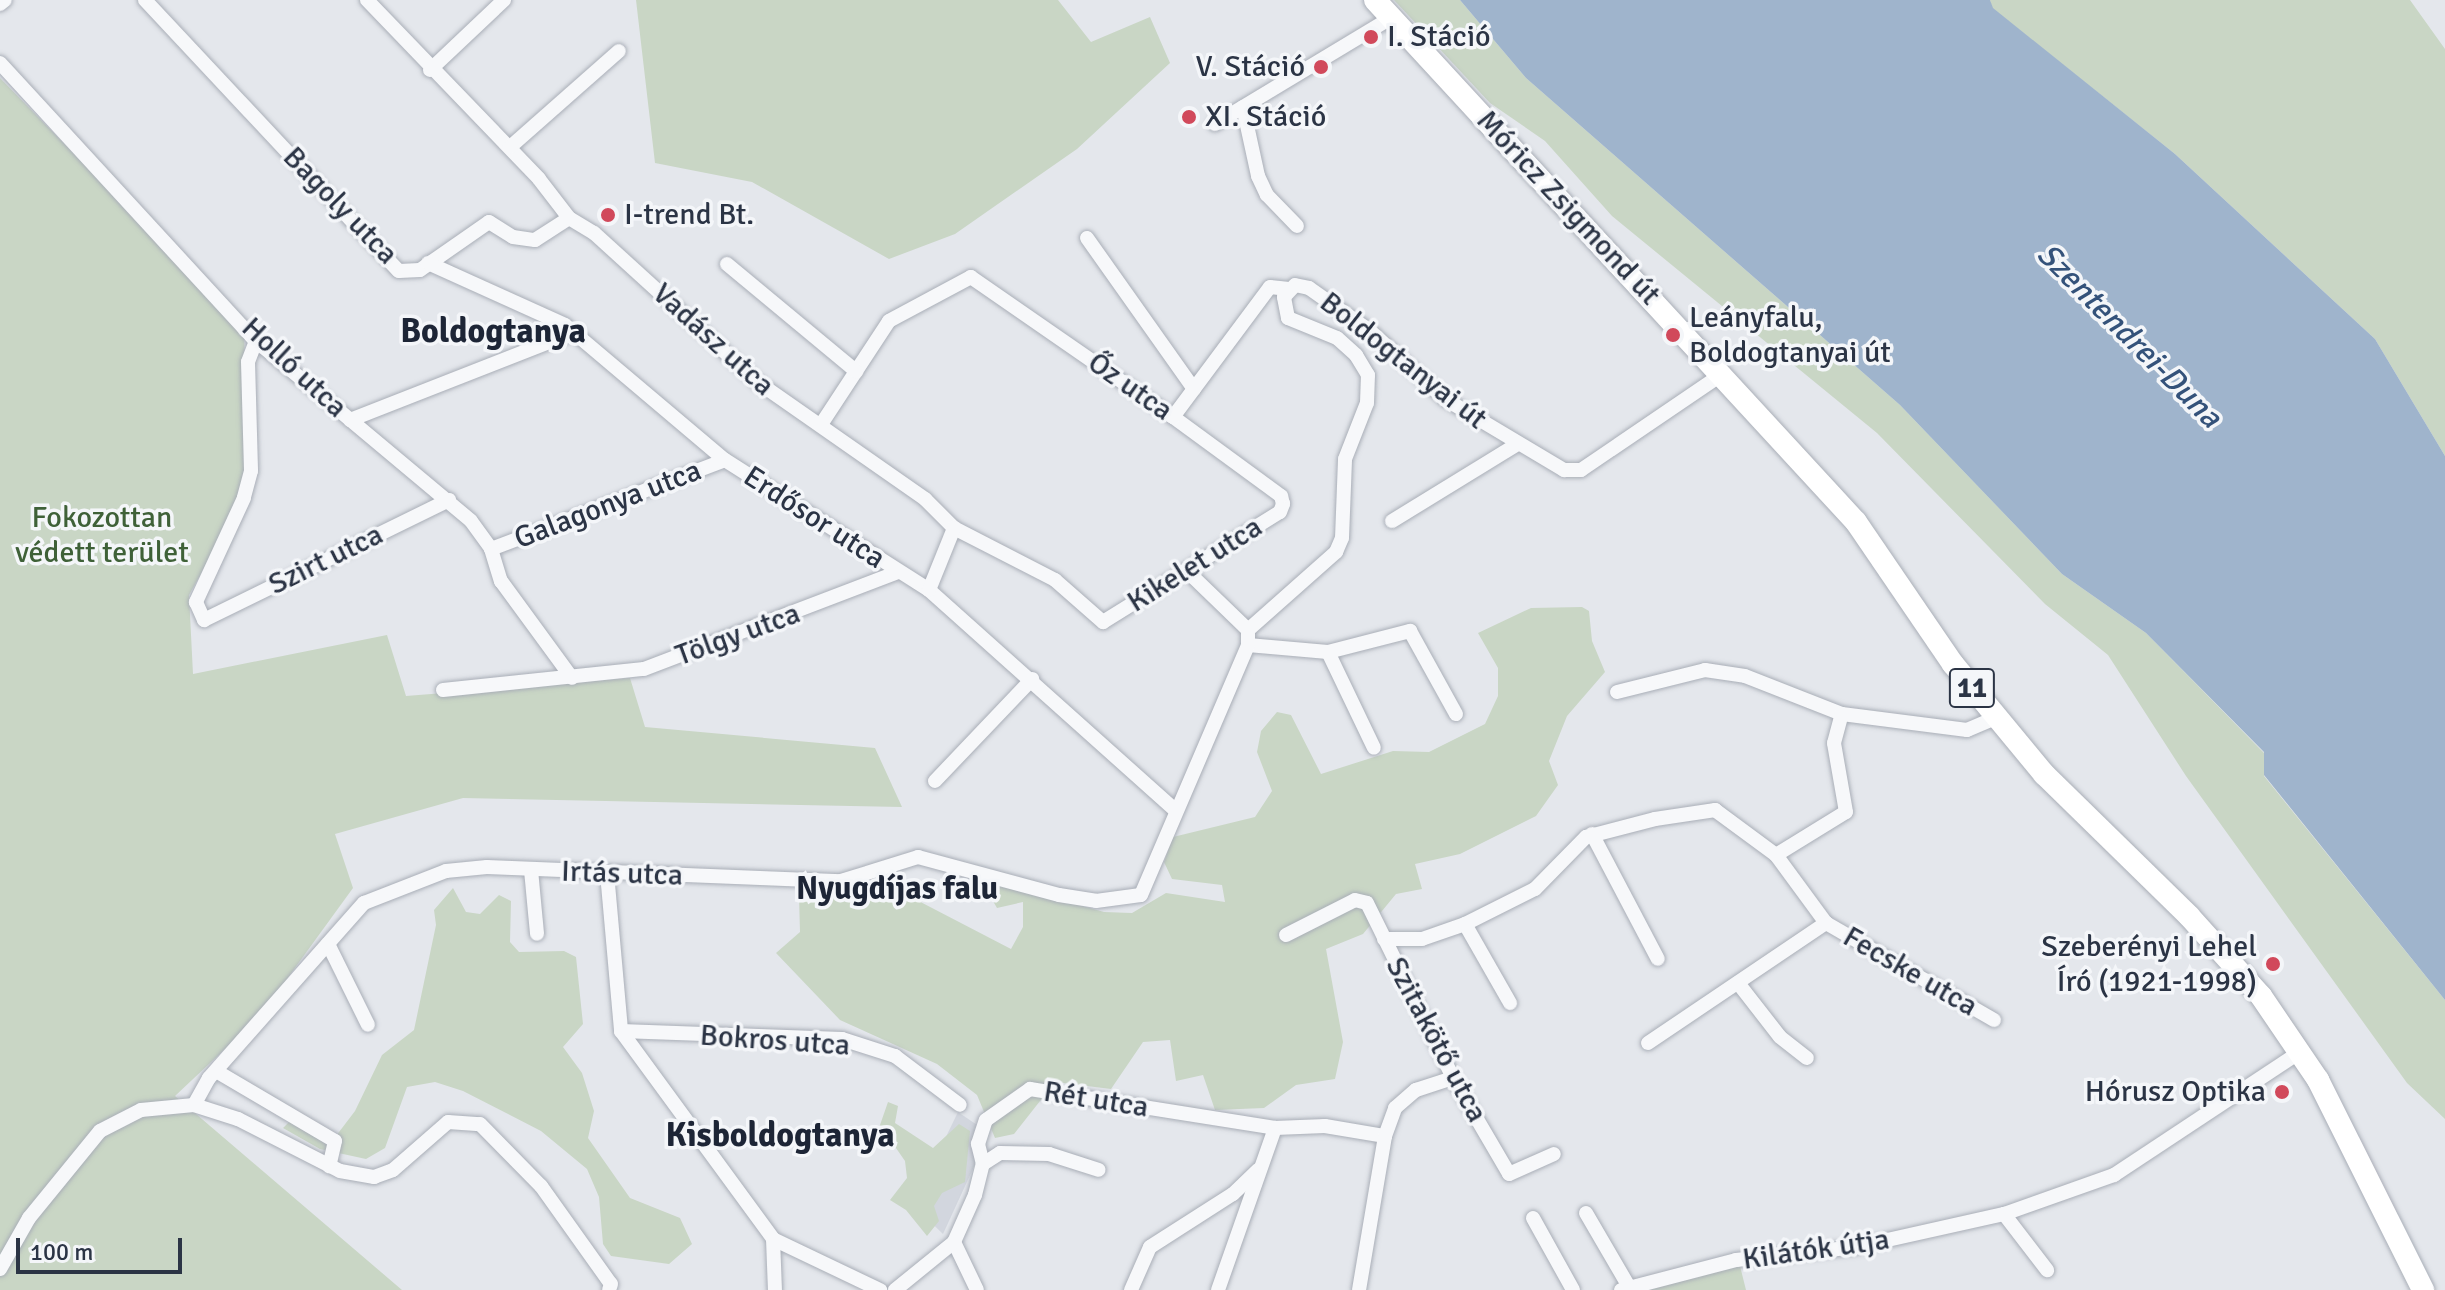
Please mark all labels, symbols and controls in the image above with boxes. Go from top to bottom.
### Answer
place label: I. Stáció [1387,19,1491,55]
marker: I. Stáció [1362,28,1380,46]
place label: V. Stáció [1196,49,1305,85]
marker: V. Stáció [1312,58,1330,76]
place label: XI. Stáció [1205,99,1326,135]
street label: Móricz Zsigmond út [1469,103,1667,313]
marker: XI. Stáció [1180,108,1198,126]
street label: Bagoly utca [275,140,405,272]
place label: I-trend Bt. [624,197,754,233]
marker: I-trend Bt. [599,206,617,224]
water label: Szentendrei-Duna [2029,236,2229,436]
street label: Vadász utca [645,276,781,404]
street label: Boldogtanyai út [1312,285,1494,437]
place label: Leányfalu, Boldogtanyai út [1689,300,1891,370]
street label: Holló utca [234,310,354,426]
district label: Boldogtanya [400,312,586,352]
marker: Leányfalu, Boldogtanyai út [1664,326,1682,344]
street label: Őz utca [1081,345,1179,429]
street label: Galagonya utca [509,453,707,557]
street label: Erdősor utca [736,459,892,577]
park label: Fokozottan védett terület [15,500,189,570]
street label: Kikelet utca [1121,509,1269,621]
street label: Szirt utca [263,517,389,603]
street label: Tölgy utca [671,596,805,674]
road number: 11 [1948,664,1996,712]
street label: Irtás utca [560,854,684,894]
district label: Nyugdíjas falu [796,870,998,908]
street label: Fecske utca [1836,919,1984,1025]
place label: Szeberényi Lehel Író (1921-1998) [2041,929,2257,1000]
street label: Szitakötő utca [1377,951,1495,1129]
marker: Szeberényi Lehel Író (1921-1998) [2264,955,2282,973]
street label: Bokros utca [699,1018,851,1064]
street label: Rét utca [1041,1074,1151,1126]
place label: Hórusz Optika [2085,1074,2266,1110]
marker: Hórusz Optika [2273,1083,2291,1101]
district label: Kisboldogtanya [665,1116,895,1156]
scale bar [20,1222,186,1272]
street label: Kilátók útja [1740,1222,1892,1278]
text: 100 m [30,1237,93,1267]

